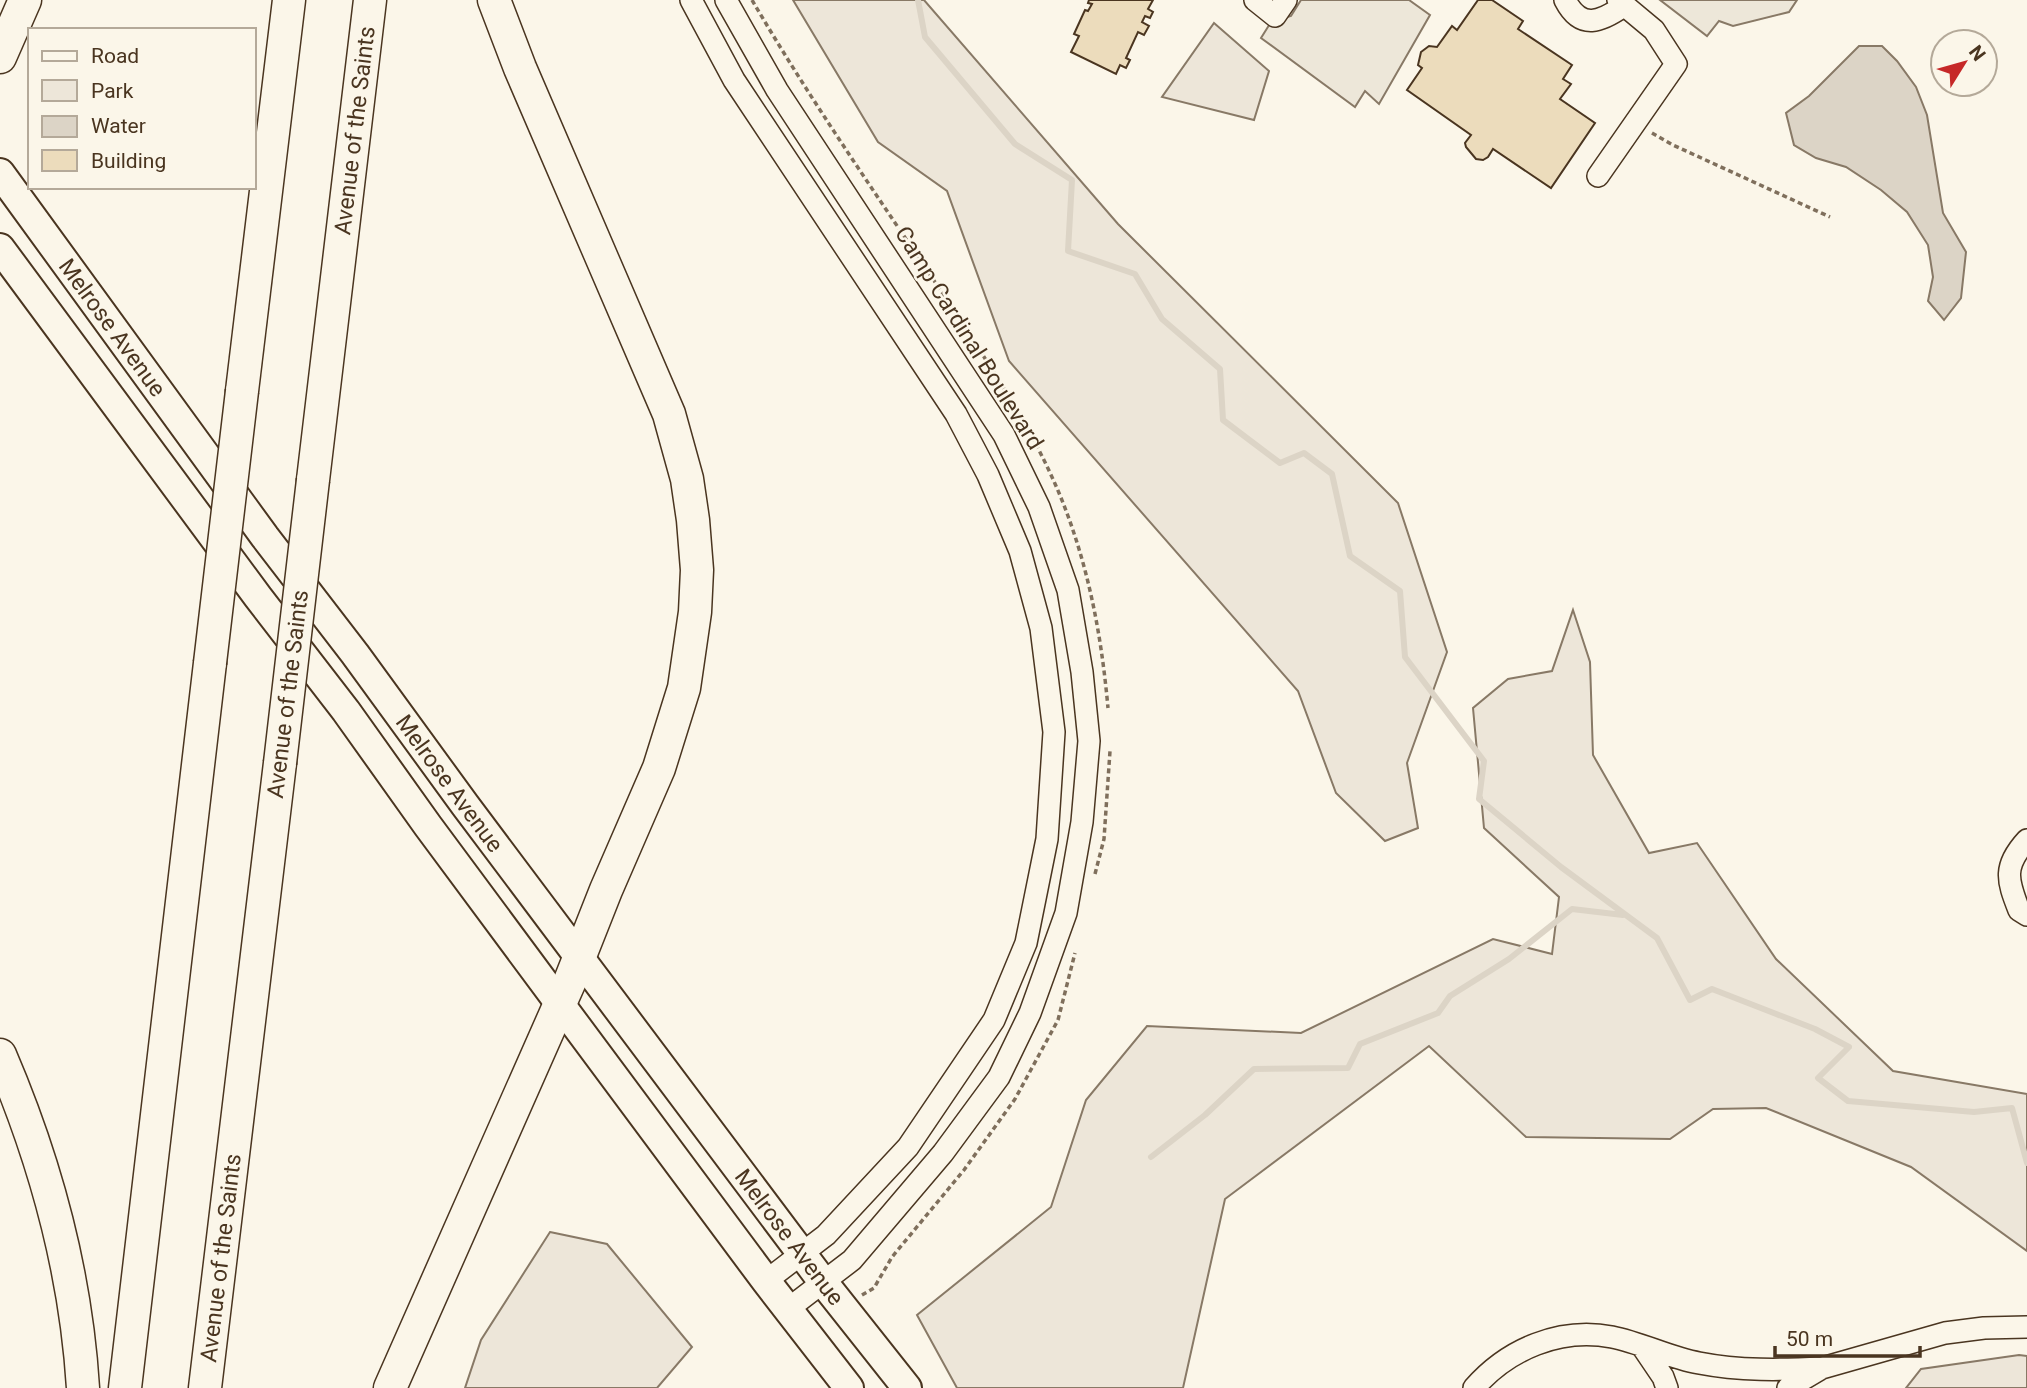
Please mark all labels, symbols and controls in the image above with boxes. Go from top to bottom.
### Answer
street label: Avenue of the Saints [329,25,380,236]
legend [28,28,256,189]
north arrow [1929,28,1999,98]
text: N [1964,41,1990,65]
text: Road [91,44,139,68]
text: Park [91,79,134,103]
text: Water [91,114,146,138]
text: Building [91,149,166,173]
street label: Camp Cardinal Boulevard [889,221,1049,455]
street label: Melrose Avenue [53,253,171,402]
street label: Avenue of the Saints [262,588,314,800]
street label: Melrose Avenue [390,709,509,857]
street label: Avenue of the Saints [195,1152,247,1364]
street label: Melrose Avenue [729,1164,850,1311]
scale bar [1775,1314,1920,1358]
text: 50 m [1786,1327,1833,1351]

